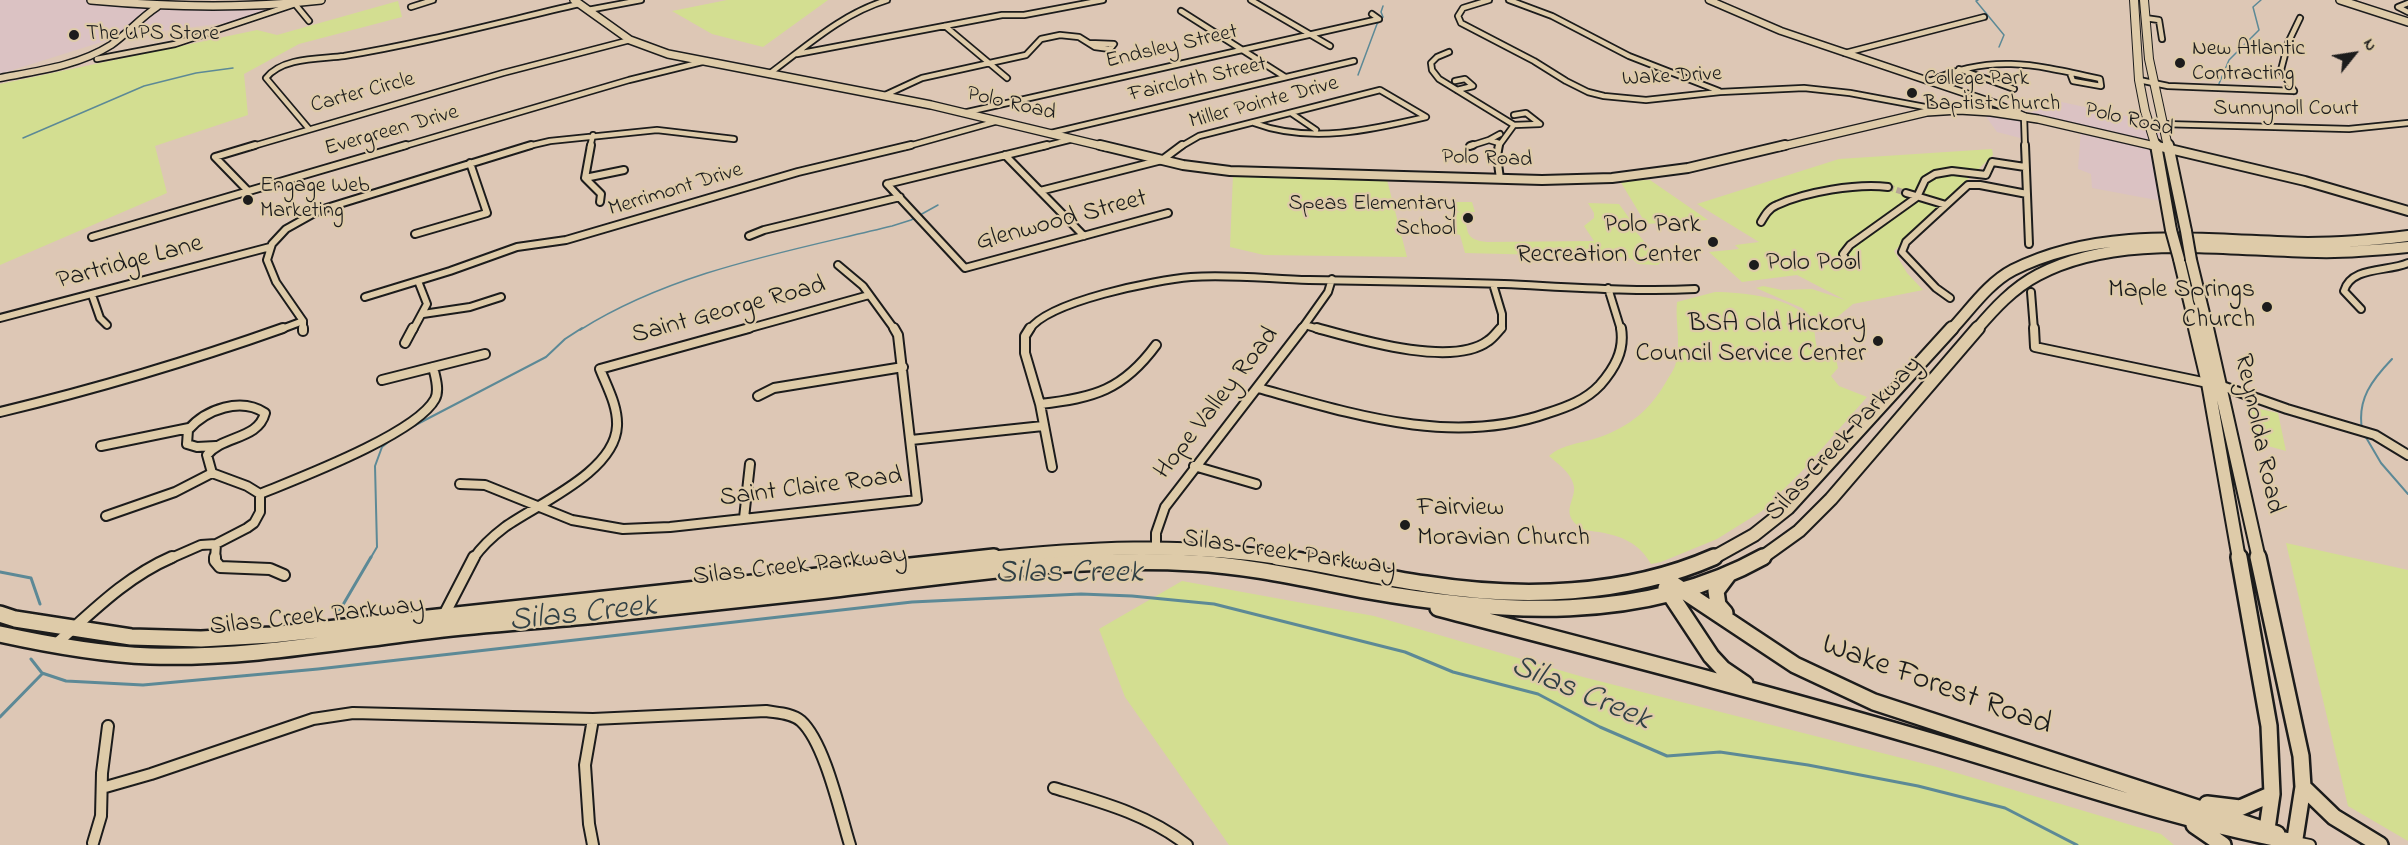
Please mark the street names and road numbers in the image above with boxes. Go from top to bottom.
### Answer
street label: Endsley Street [1104,20,1240,76]
street label: Faircloth Street [1127,52,1269,110]
street label: Wake Drive [1621,62,1723,94]
street label: Carter Circle [308,67,418,121]
street label: Miller Pointe Drive [1187,71,1341,137]
street label: Polo Road [964,82,1058,128]
street label: Sunnynoll Court [2213,97,2359,123]
street label: Polo Road [2082,98,2176,144]
street label: Evergreen Drive [322,100,462,164]
street label: Polo Road [1441,145,1533,175]
street label: Merrimont Drive [606,158,746,224]
street label: Glenwood Street [973,184,1151,260]
street label: Partridge Lane [54,230,206,298]
street label: Saint George Road [629,271,829,353]
street label: Hope Valley Road [1149,321,1287,487]
street label: Silas Creek Parkway [1760,351,1930,529]
street label: Reynolda Road [2225,351,2289,517]
street label: Saint Claire Road [718,462,904,516]
street label: Silas Creek Parkway [1180,525,1398,585]
street label: Silas Creek Parkway [691,541,909,595]
street label: Silas Creek Parkway [208,591,426,645]
street label: Wake Forest Road [1816,628,2056,746]

